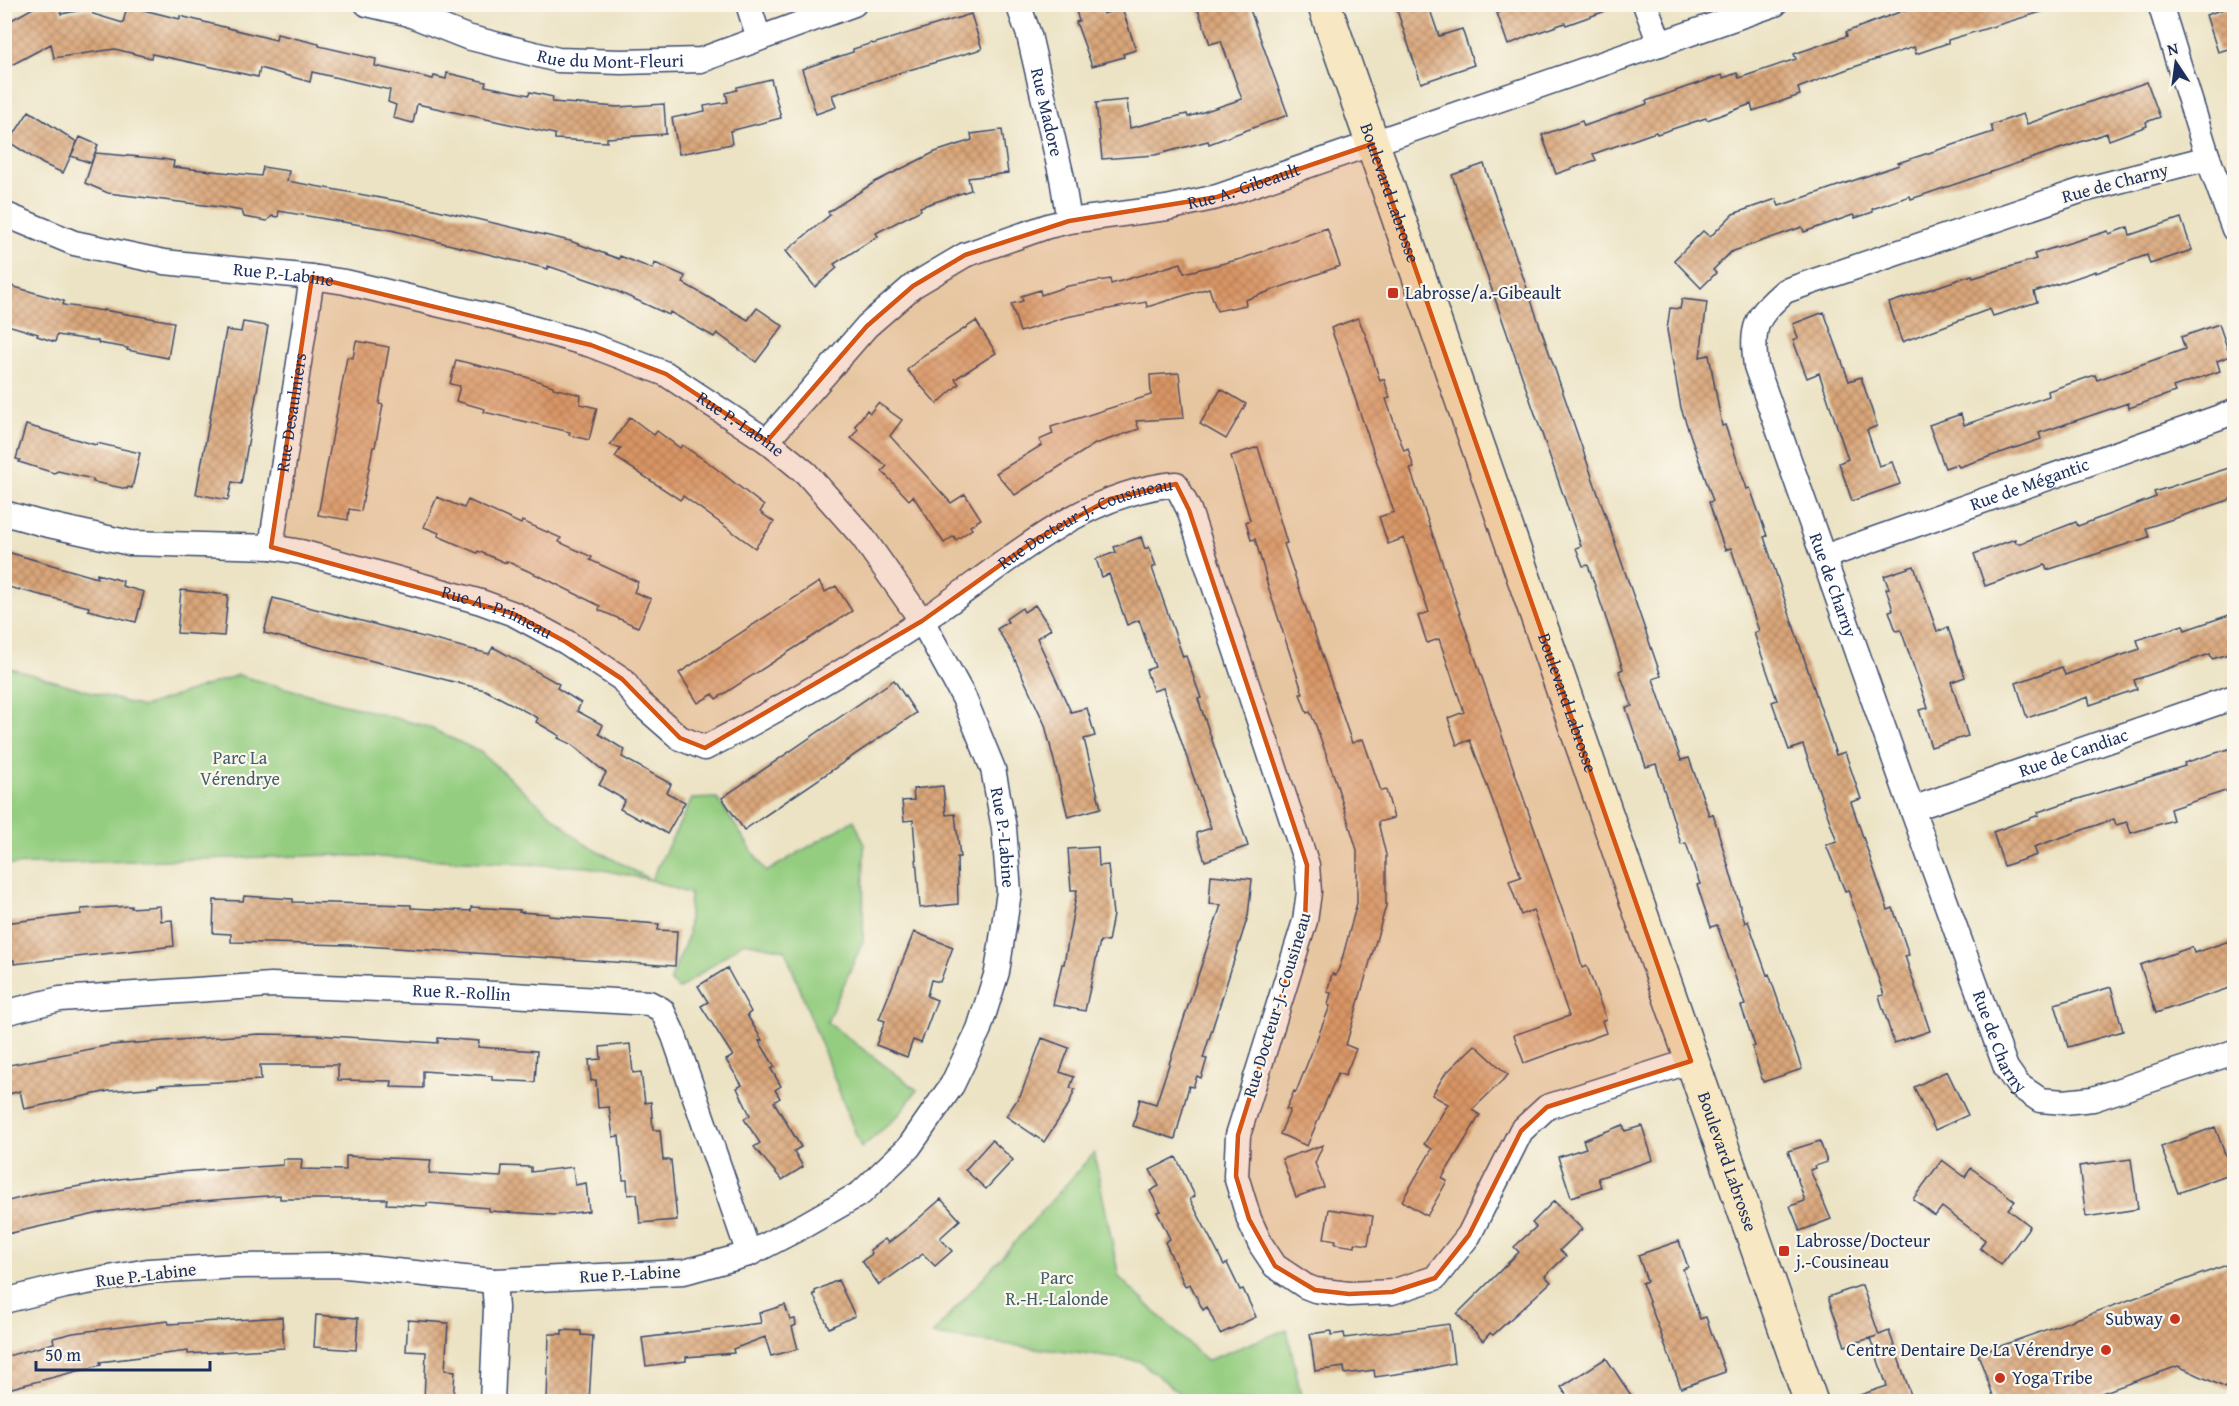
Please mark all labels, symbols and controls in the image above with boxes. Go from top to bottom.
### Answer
north arrow [2146,33,2206,93]
text: N [2165,35,2181,61]
street label: Rue du Mont-Fleuri [535,41,684,75]
street label: Rue Madore [1024,65,1071,159]
street label: Boulevard Labrosse [1353,119,1427,266]
street label: Rue A.-Gibeault [1185,155,1304,216]
street label: Rue de Charny [2059,155,2171,210]
street label: Rue P.-Labine [232,255,336,293]
place label: Labrosse/a.-Gibeault [1405,279,1562,306]
marker: Labrosse/a.-Gibeault [1386,286,1400,300]
street label: Rue Desaulniers [269,351,313,474]
street label: Rue P.-Labine [691,384,791,463]
street label: Rue de Mégantic [1966,450,2093,517]
street label: Rue Docteur-J.-Cousineau [992,470,1174,576]
street label: Rue de Charny [1803,529,1865,641]
street label: Rue A.-Primeau [438,578,558,645]
street label: Boulevard Labrosse [1531,629,1605,776]
street label: Rue de Candiac [2015,721,2132,784]
park label: Parc La Vérendrye [200,744,280,792]
street label: Rue P.-Labine [984,785,1023,889]
street label: Rue Docteur-J.-Cousineau [1235,909,1318,1101]
street label: Rue R.-Rollin [412,976,512,1008]
street label: Rue de Charny [1966,987,2032,1100]
street label: Boulevard Labrosse [1691,1088,1765,1235]
place label: Labrosse/Docteur j.-Cousineau [1793,1227,1931,1275]
marker: Labrosse/Docteur j.-Cousineau [1777,1244,1791,1258]
street label: Rue P.-Labine [94,1255,198,1294]
street label: Rue P.-Labine [579,1257,681,1290]
park label: Parc R.-H.-Lalonde [1005,1264,1109,1312]
place label: Subway [2105,1305,2163,1332]
marker: Subway [2168,1312,2182,1326]
scale bar [36,1334,210,1372]
place label: Centre Dentaire De La Vérendrye [1846,1336,2094,1363]
text: 50 m [45,1341,81,1368]
marker: Centre Dentaire De La Vérendrye [2099,1343,2113,1357]
place label: Yoga Tribe [2012,1364,2093,1391]
marker: Yoga Tribe [1993,1371,2007,1385]

